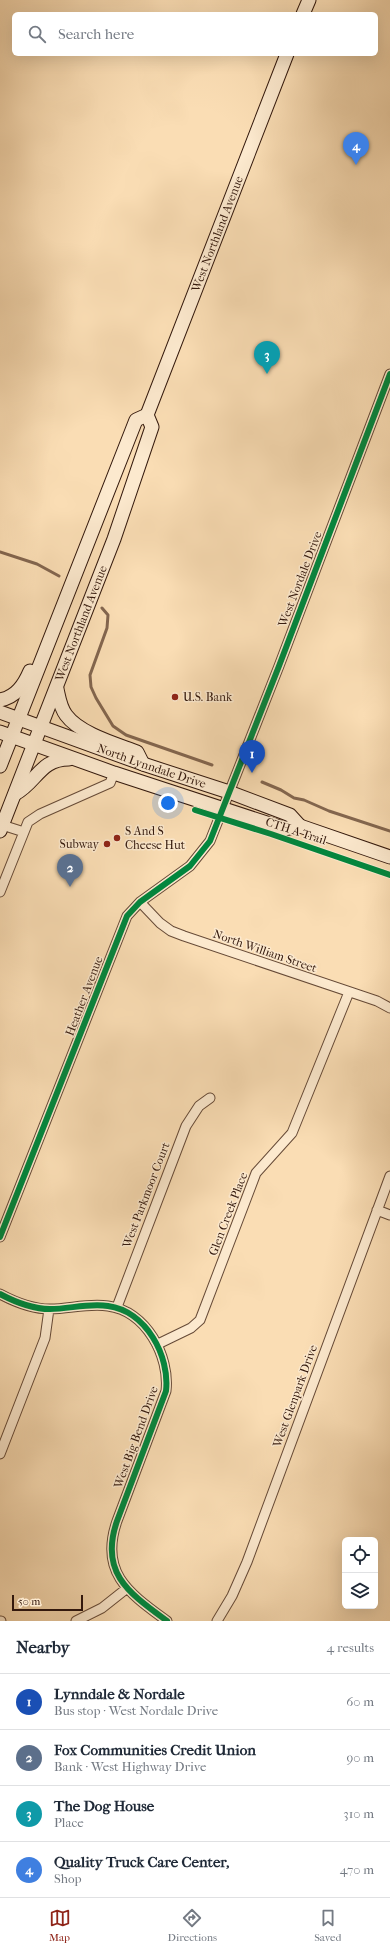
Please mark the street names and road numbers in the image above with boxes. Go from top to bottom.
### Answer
street label: West Northland Avenue [188,174,246,295]
street label: West Nordale Drive [275,529,325,630]
street label: West Northland Avenue [52,563,110,684]
street label: North Lynndale Drive [95,741,208,791]
street label: CTH A Trail [264,815,329,848]
street label: North William Street [211,927,319,976]
street label: Heather Avenue [62,954,106,1038]
street label: West Parkmoor Court [119,1140,173,1251]
street label: Glen Creek Place [206,1170,250,1258]
street label: West Glenpark Drive [270,1343,320,1450]
street label: West Big Bend Drive [111,1384,161,1491]

